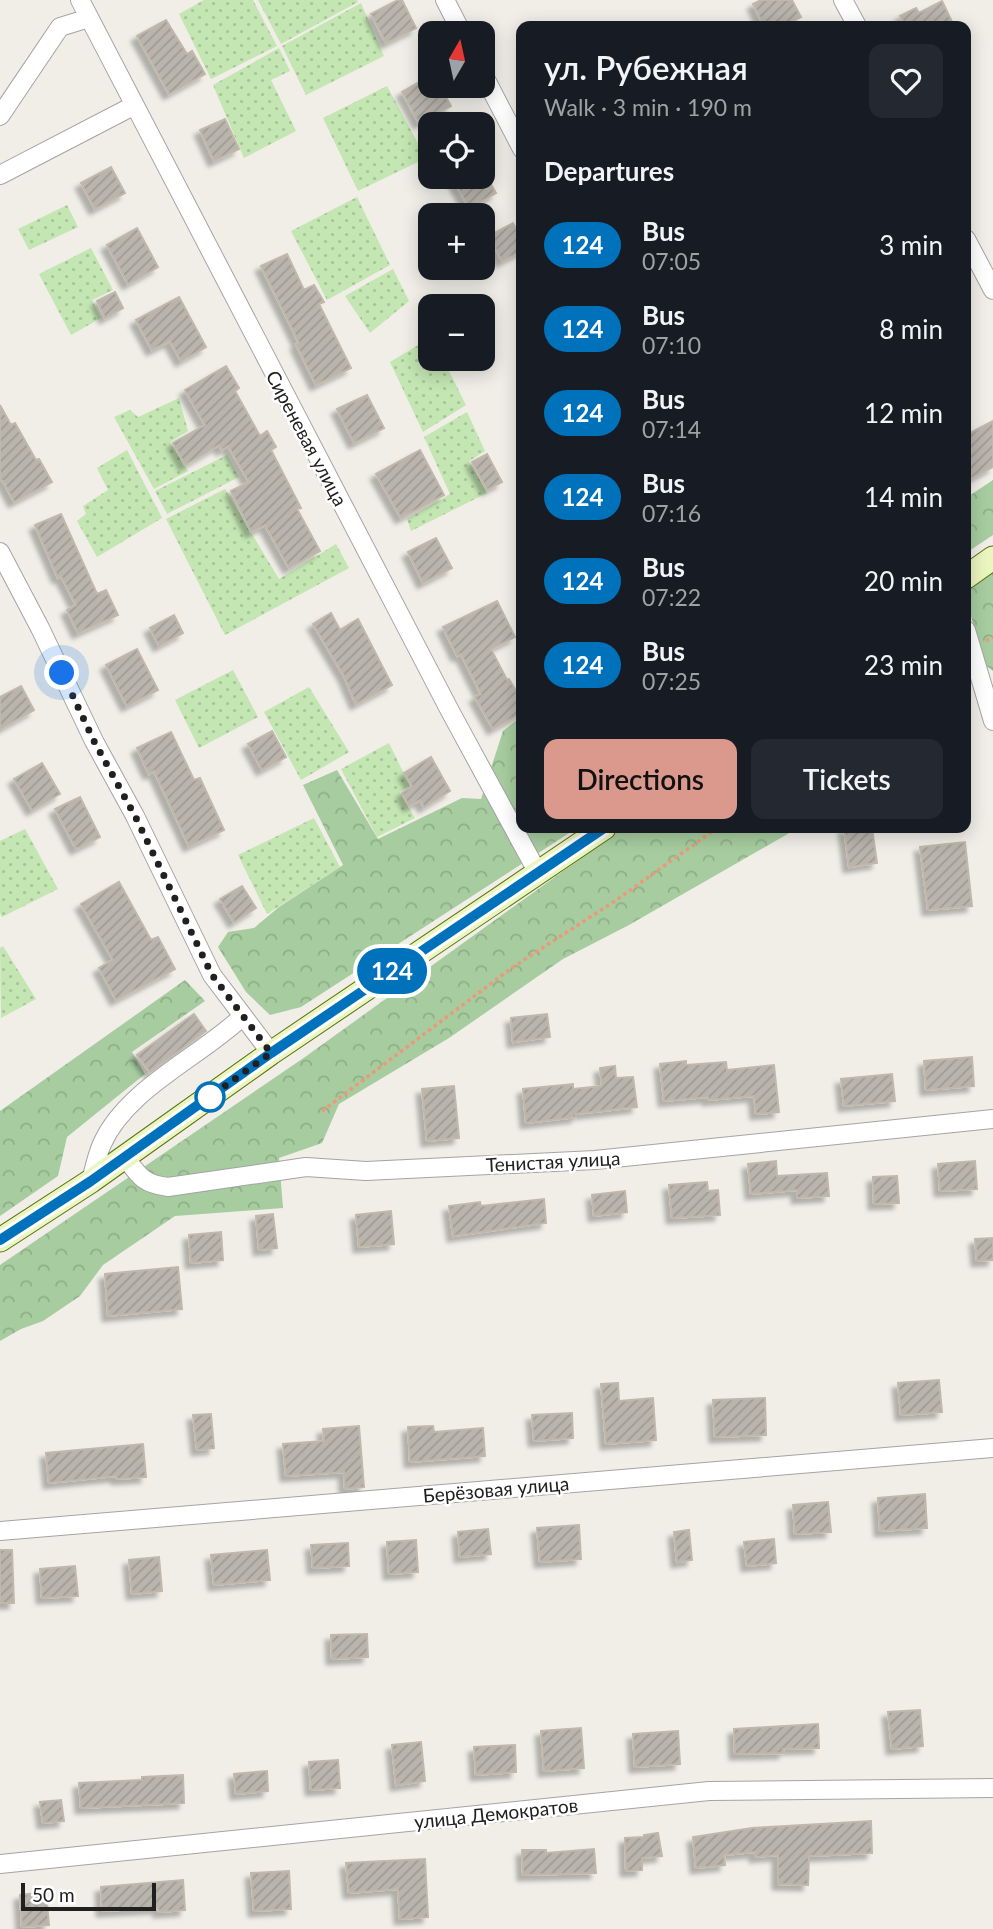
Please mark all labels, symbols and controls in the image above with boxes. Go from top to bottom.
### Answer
north arrow [418,21,495,98]
map controls [418,21,495,371]
button: heart [869,44,943,118]
text: ул. Рубежная [544,47,748,87]
text: Walk · 3 min · 190 m [544,93,752,121]
button: locate [418,112,495,189]
text: Departures [544,155,674,187]
button: + [418,203,495,280]
text: Bus [642,215,685,247]
text: 3 min [879,229,943,261]
text: 124 [562,230,603,259]
text: 07:05 [642,247,701,275]
button: − [418,294,495,371]
text: Bus [642,299,685,331]
text: 8 min [879,313,943,345]
text: 124 [562,314,603,343]
text: 07:10 [642,331,701,359]
street label: Сиреневая улица [262,366,352,510]
text: Bus [642,383,685,415]
text: 12 min [864,397,943,429]
text: 124 [562,398,603,427]
text: 07:14 [642,415,701,443]
text: Bus [642,467,685,499]
text: 14 min [864,481,943,513]
text: 124 [562,482,603,511]
text: 07:16 [642,499,701,527]
text: Bus [642,551,685,583]
text: 20 min [864,565,943,597]
text: 124 [562,566,603,595]
text: 07:22 [642,583,701,611]
text: Bus [642,635,685,667]
text: 23 min [864,649,943,681]
text: 124 [562,650,603,679]
your location [44,655,79,690]
text: 07:25 [642,667,701,695]
button: Directions [544,739,737,819]
button: Tickets [751,739,943,819]
line badge: 124 [352,948,432,994]
text: 124 [371,956,413,985]
unlabelled marker [195,1082,225,1112]
street label: Тенистая улица [485,1146,621,1176]
street label: Берёзовая улица [422,1471,570,1507]
street label: улица Демократов [413,1793,579,1833]
scale bar [21,1880,156,1912]
text: 50 m [32,1883,75,1906]

